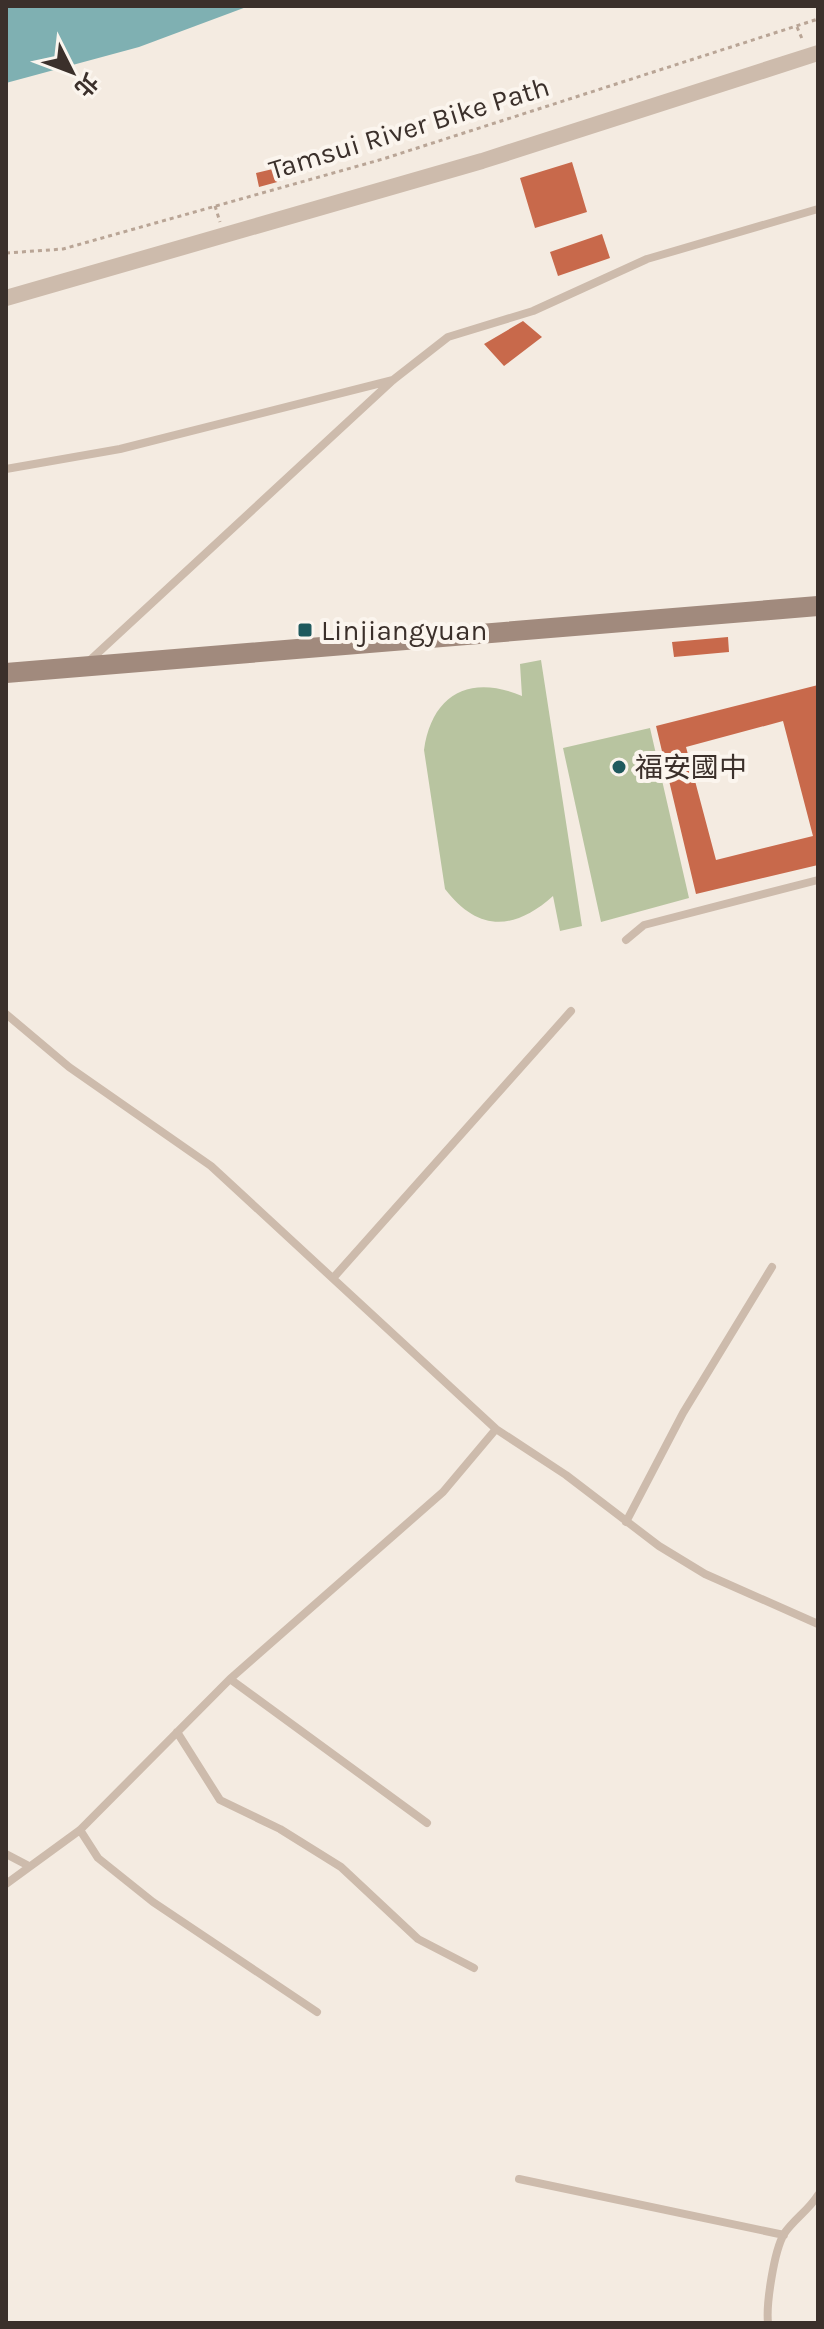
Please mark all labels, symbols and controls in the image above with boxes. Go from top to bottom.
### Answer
north arrow [32,32,112,112]
text: 北 [69,68,103,102]
street label: Tamsui River Bike Path [265,70,553,186]
place label: Linjiangyuan [321,614,487,647]
marker: Linjiangyuan [296,621,314,639]
place label: 福安國中 [635,751,747,784]
marker: 福安國中 [610,758,628,776]

